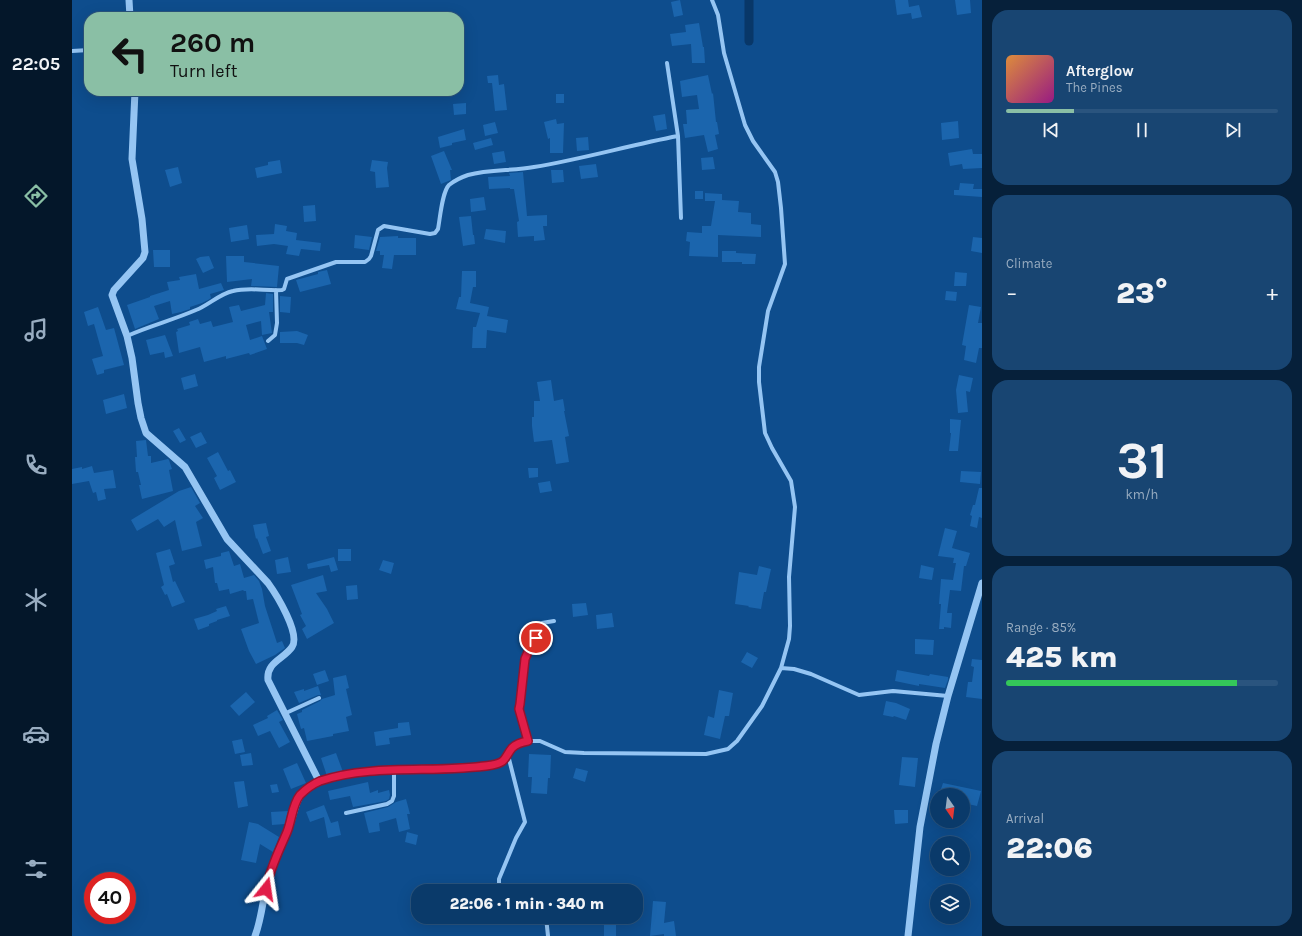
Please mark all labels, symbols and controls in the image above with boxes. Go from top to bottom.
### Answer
text: 260 m [170,26,255,59]
icon: left [104,28,156,80]
text: 22:05 [12,53,60,75]
text: Turn left [170,60,238,82]
text: Afterglow [1066,62,1134,80]
text: The Pines [1066,80,1123,95]
icon: previous [1040,119,1062,141]
icon: pause [1131,119,1153,141]
icon: next [1222,119,1244,141]
icon: directions [22,182,50,210]
text: Climate [1006,256,1052,271]
text: 23° [1116,275,1168,311]
text: − [1006,280,1018,306]
text: + [1266,280,1278,306]
icon: music [22,316,50,344]
text: 31 [1117,430,1167,491]
icon: phone [22,451,50,479]
text: km/h [1126,487,1158,502]
icon: climate [22,586,50,614]
text: Range · 85% [1006,620,1076,635]
pin [519,621,553,655]
icon: arrive [525,627,547,649]
text: 425 km [1006,639,1118,675]
icon: car [22,720,50,748]
north arrow [930,788,970,828]
map controls [930,788,970,924]
text: Arrival [1006,811,1044,826]
text: 22:06 [1006,830,1093,866]
button: search [930,836,970,876]
icon: filters [22,855,50,883]
position arrow [245,868,287,910]
speed limit sign: 40 [84,872,136,924]
button: layers [930,884,970,924]
text: 22:06 · 1 min · 340 m [450,895,604,913]

